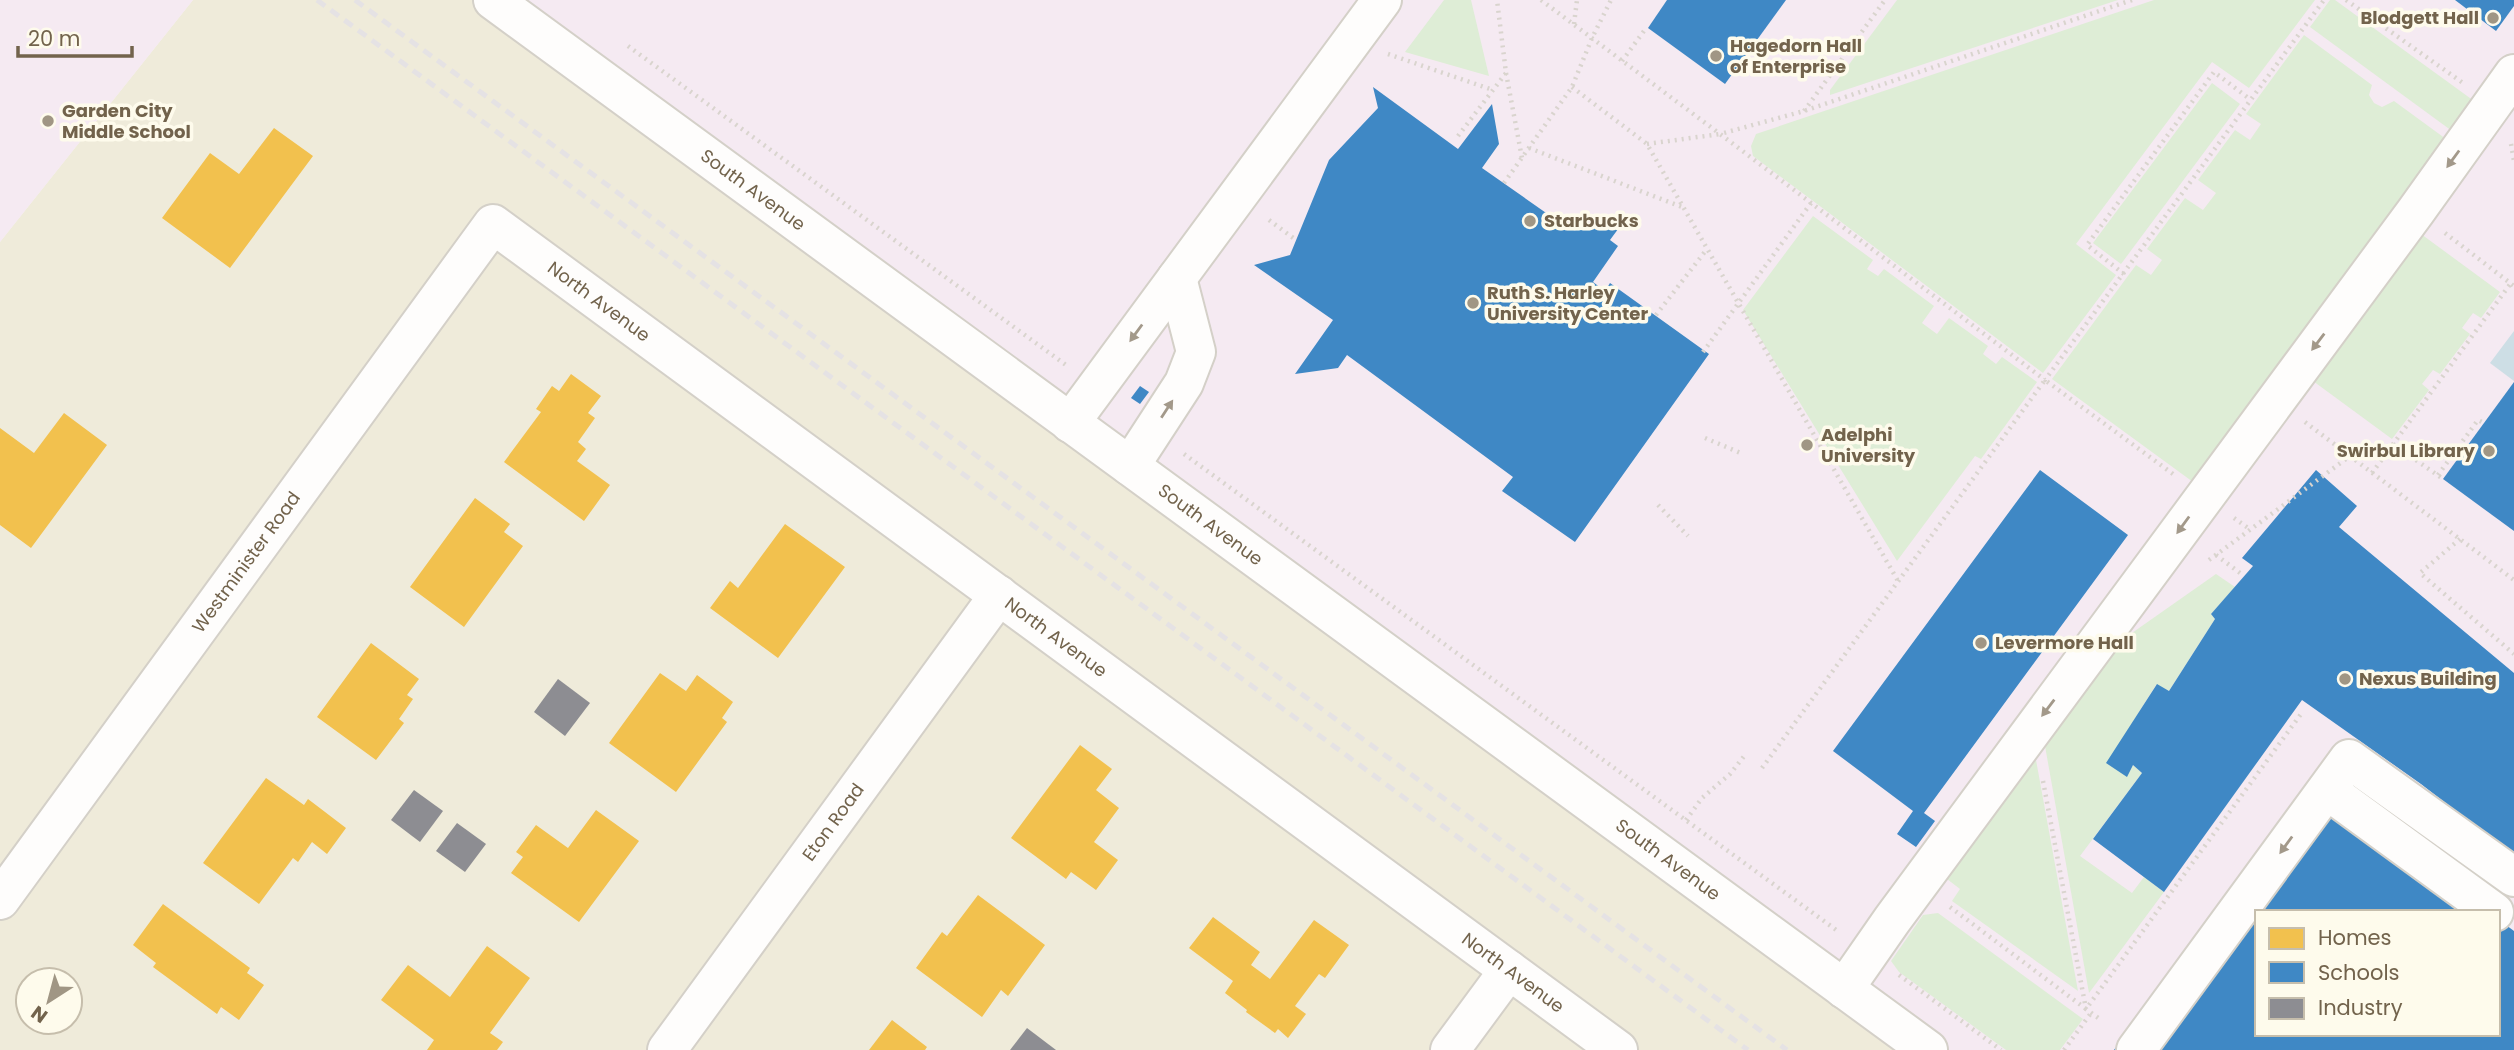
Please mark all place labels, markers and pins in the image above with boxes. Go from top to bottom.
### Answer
place label: Blodgett Hall [2360,5,2479,30]
marker: Blodgett Hall [2485,10,2501,26]
place label: Hagedorn Hall of Enterprise [1730,33,1862,79]
marker: Hagedorn Hall of Enterprise [1708,48,1724,64]
place label: Garden City Middle School [62,98,191,144]
marker: Garden City Middle School [40,113,56,129]
place label: Starbucks [1544,208,1639,233]
marker: Starbucks [1522,213,1538,229]
place label: Ruth S. Harley University Center [1487,280,1648,326]
marker: Ruth S. Harley University Center [1465,295,1481,311]
place label: Adelphi University [1821,422,1916,468]
marker: Adelphi University [1799,437,1815,453]
place label: Swirbul Library [2337,438,2476,463]
marker: Swirbul Library [2481,443,2497,459]
place label: Levermore Hall [1995,630,2134,655]
marker: Levermore Hall [1973,635,1989,651]
place label: Nexus Building [2359,666,2497,691]
marker: Nexus Building [2337,671,2353,687]

